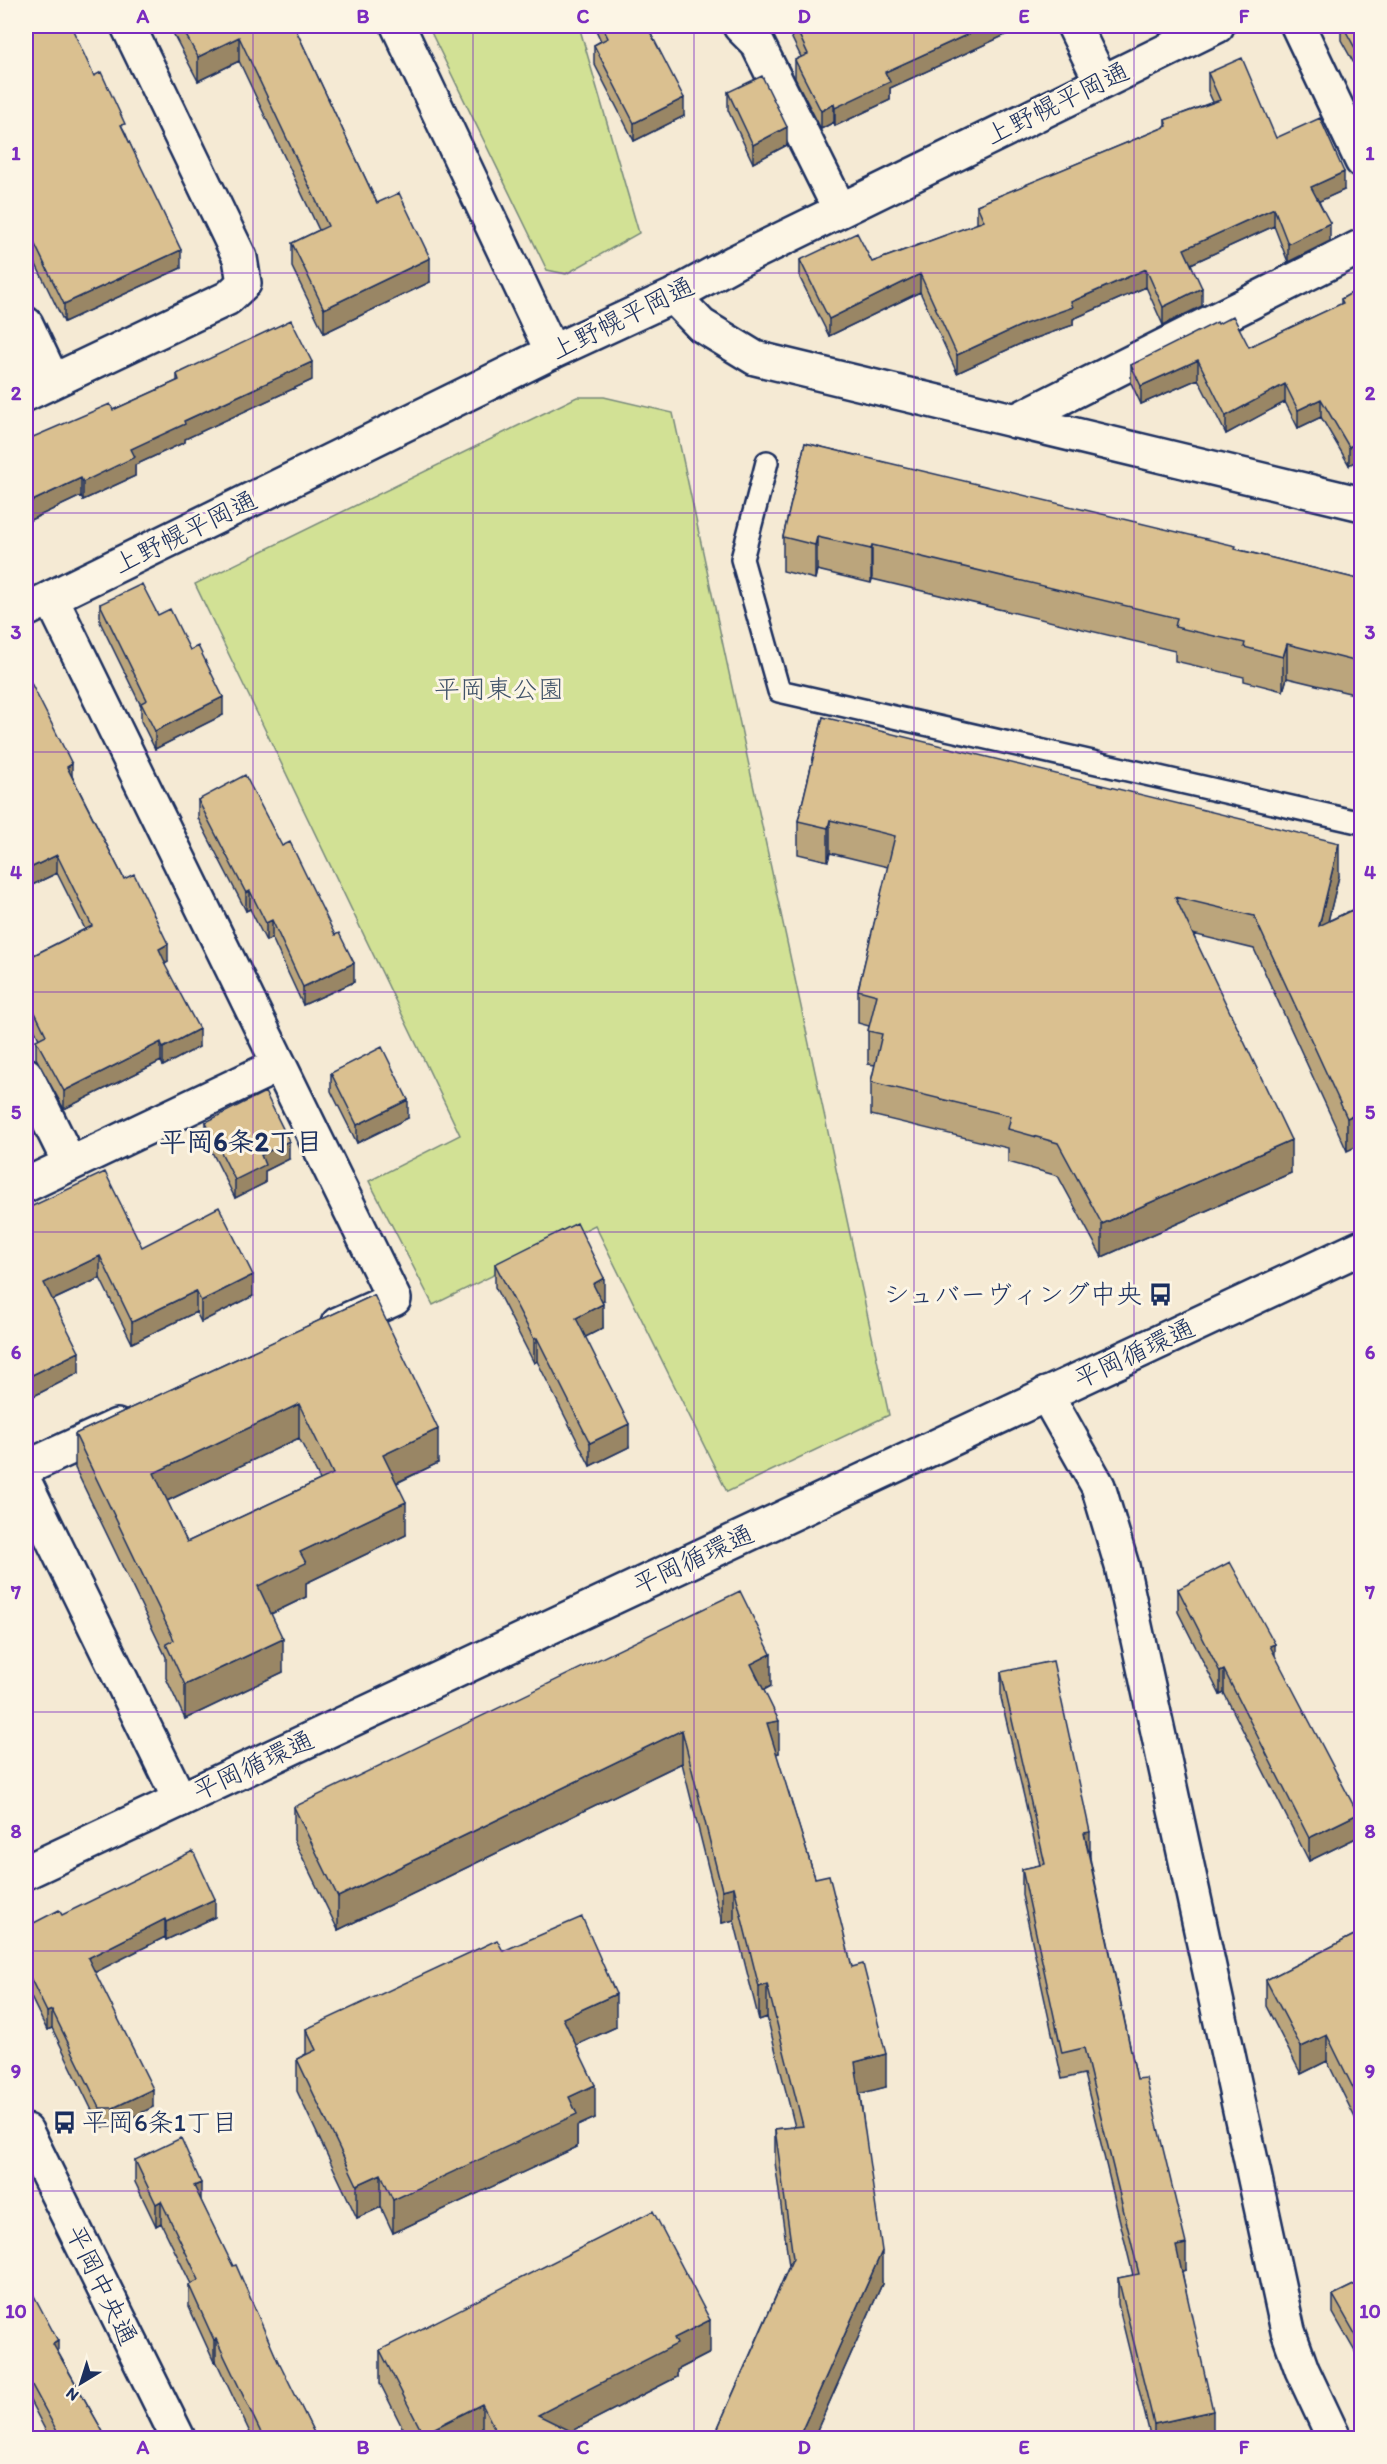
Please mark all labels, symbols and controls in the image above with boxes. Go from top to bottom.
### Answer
text: A [136,4,150,28]
text: B [357,4,370,28]
text: C [577,4,590,28]
text: D [797,4,811,28]
text: E [1018,4,1030,28]
text: F [1239,4,1250,28]
street label: 上野幌平岡通 [980,54,1134,152]
text: 1 [11,141,21,165]
text: 1 [1365,141,1375,165]
street label: 上野幌平岡通 [545,269,699,367]
text: 2 [11,381,22,405]
text: 2 [1365,381,1376,405]
street label: 上野幌平岡通 [108,483,262,581]
text: 3 [11,620,22,644]
text: 3 [1365,620,1376,644]
park label: 平岡東公園 [434,673,564,705]
text: 4 [10,860,22,884]
text: 4 [1364,860,1376,884]
text: 5 [11,1100,22,1124]
text: 5 [1365,1100,1376,1124]
district label: 平岡6条2丁目 [159,1125,323,1158]
place label: シュバーヴィング中央 [884,1278,1142,1310]
bus stop icon: シュバーヴィング中央 [1147,1281,1173,1307]
street label: 平岡循環通 [1068,1311,1200,1395]
text: 6 [11,1340,22,1364]
text: 6 [1365,1340,1376,1364]
street label: 平岡循環通 [627,1517,759,1601]
text: 7 [10,1580,21,1604]
text: 7 [1364,1580,1375,1604]
street label: 平岡循環通 [187,1723,319,1807]
text: 8 [11,1819,22,1843]
text: 8 [1365,1819,1376,1843]
text: 9 [11,2059,21,2083]
text: 9 [1365,2059,1375,2083]
place label: 平岡6条1丁目 [82,2106,238,2138]
bus stop icon: 平岡6条1丁目 [51,2109,77,2135]
street label: 平岡中央通 [59,2220,145,2350]
text: 10 [5,2299,27,2323]
text: 10 [1359,2299,1381,2323]
north arrow [51,2353,111,2413]
text: N [62,2384,82,2405]
text: A [136,2435,150,2459]
text: B [357,2435,370,2459]
text: C [577,2435,590,2459]
text: D [797,2435,811,2459]
text: E [1018,2435,1030,2459]
text: F [1239,2435,1250,2459]

